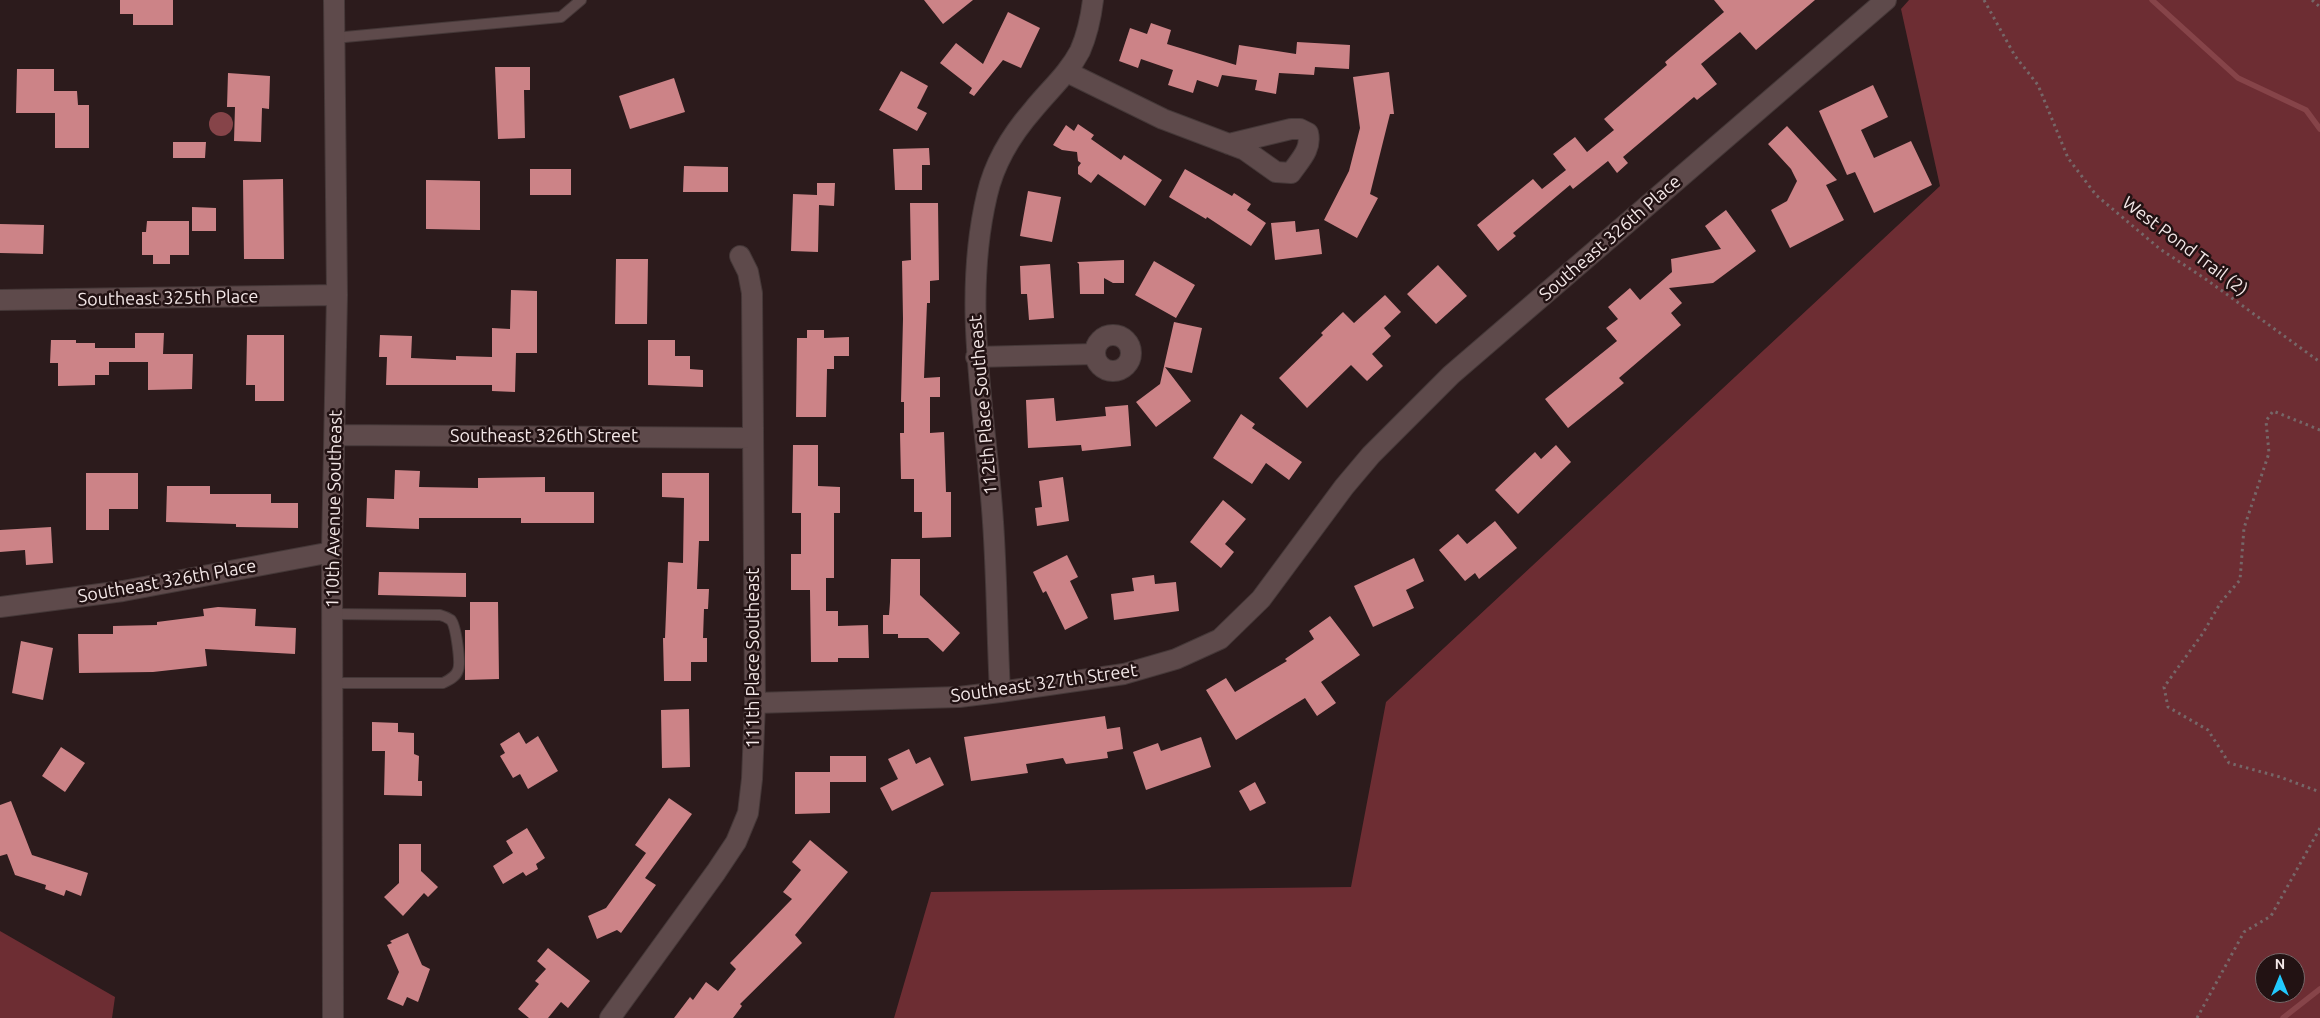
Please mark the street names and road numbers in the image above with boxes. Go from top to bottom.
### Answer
street label: Southeast 326th Place [1535,171,1685,305]
street label: West Pond Trail (2) [2118,192,2252,300]
street label: Southeast 325th Place [77,286,259,310]
street label: 112th Place Southeast [964,314,1002,496]
street label: 110th Avenue Southeast [321,410,347,608]
street label: Southeast 326th Street [450,425,638,447]
street label: Southeast 326th Place [76,555,258,607]
street label: 111th Place Southeast [742,568,764,748]
street label: Southeast 327th Street [949,659,1139,707]

